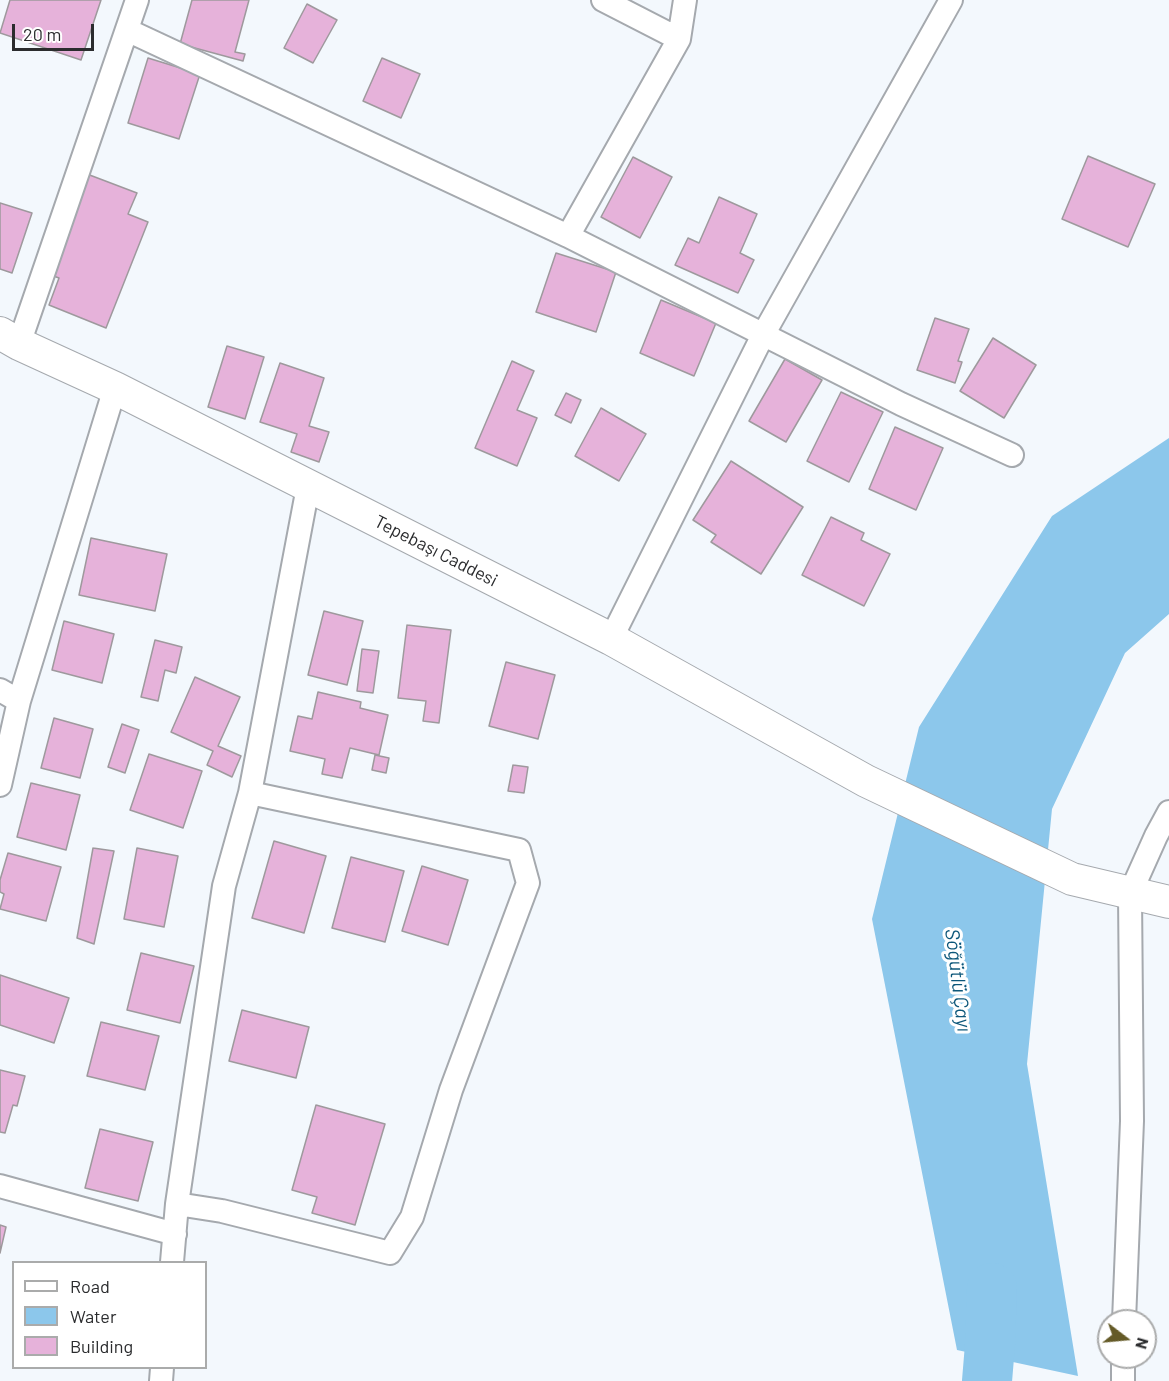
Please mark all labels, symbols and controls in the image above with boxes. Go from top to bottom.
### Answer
scale bar [15,12,98,50]
text: 20 m [23,23,61,45]
street label: Tepebaşı Caddesi [371,511,501,591]
water label: Söğütlü Çayı [940,927,976,1033]
legend [12,1261,207,1369]
text: Road [70,1275,110,1297]
text: Water [70,1305,117,1327]
north arrow [1097,1309,1157,1369]
text: Building [70,1335,133,1357]
text: N [1132,1336,1153,1351]

